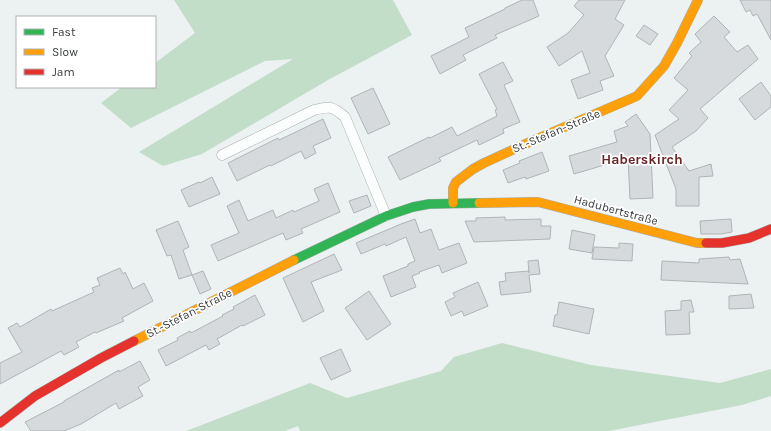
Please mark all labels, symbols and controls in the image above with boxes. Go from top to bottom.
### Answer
legend [16,16,156,88]
text: Fast [52,25,76,39]
text: Slow [52,45,78,59]
text: Jam [52,65,75,79]
street label: St.-Stefan-Straße [510,106,602,156]
district label: Haberskirch [601,151,683,168]
street label: Hadubertstraße [572,192,660,228]
street label: St.-Stefan-Straße [144,285,234,341]

